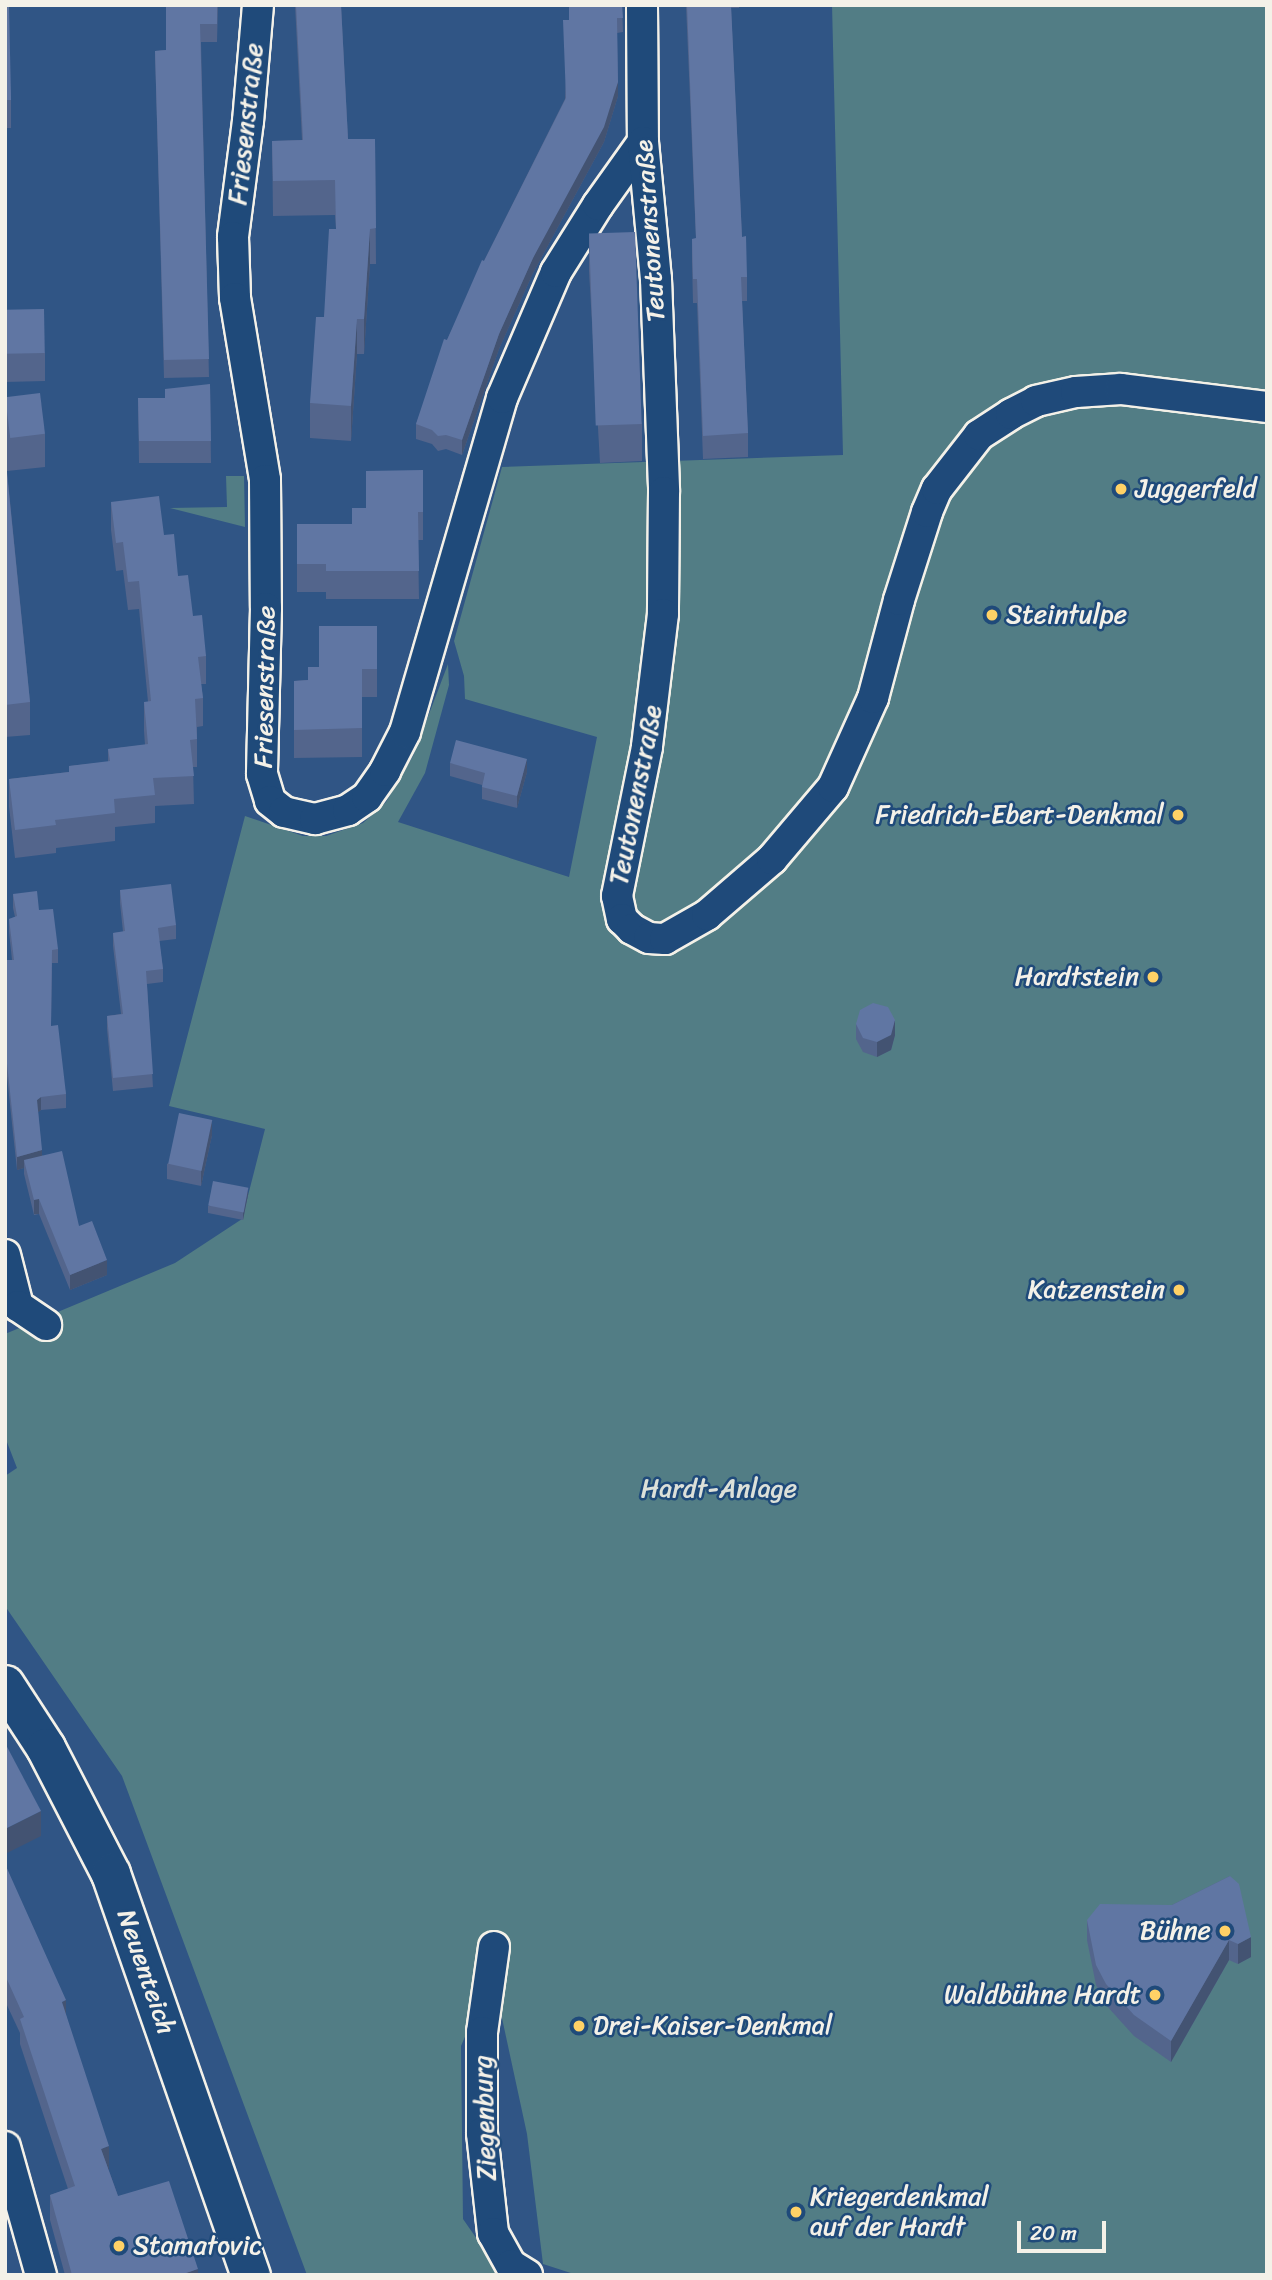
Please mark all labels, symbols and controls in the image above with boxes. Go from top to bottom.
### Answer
street label: Friesenstraße [222,42,270,206]
street label: Teutonenstraße [628,139,672,323]
place label: Juggerfeld [1135,473,1257,505]
marker: Juggerfeld [1113,481,1129,497]
place label: Steintulpe [1006,599,1127,631]
street label: Friesenstraße [248,606,282,768]
marker: Steintulpe [984,607,1000,623]
street label: Teutonenstraße [603,702,669,888]
place label: Friedrich-Ebert-Denkmal [875,799,1164,831]
marker: Friedrich-Ebert-Denkmal [1170,807,1186,823]
place label: Hardtstein [1015,961,1139,993]
marker: Hardtstein [1145,969,1161,985]
place label: Katzenstein [1028,1274,1165,1306]
marker: Katzenstein [1171,1282,1187,1298]
park label: Hardt-Anlage [641,1473,797,1505]
street label: Neuenteich [110,1905,182,2039]
place label: Bühne [1140,1915,1211,1947]
marker: Bühne [1217,1923,1233,1939]
place label: Waldbühne Hardt [945,1979,1141,2011]
marker: Waldbühne Hardt [1147,1987,1163,2003]
place label: Drei-Kaiser-Denkmal [593,2010,832,2042]
marker: Drei-Kaiser-Denkmal [571,2018,587,2034]
street label: Ziegenburg [467,2055,503,2181]
place label: Kriegerdenkmal auf der Hardt [810,2181,989,2242]
marker: Kriegerdenkmal auf der Hardt [788,2204,804,2220]
scale bar [1020,2206,1109,2250]
text: 20 m [1030,2214,1077,2252]
place label: Stamatovic [133,2230,262,2262]
marker: Stamatovic [111,2238,127,2254]

